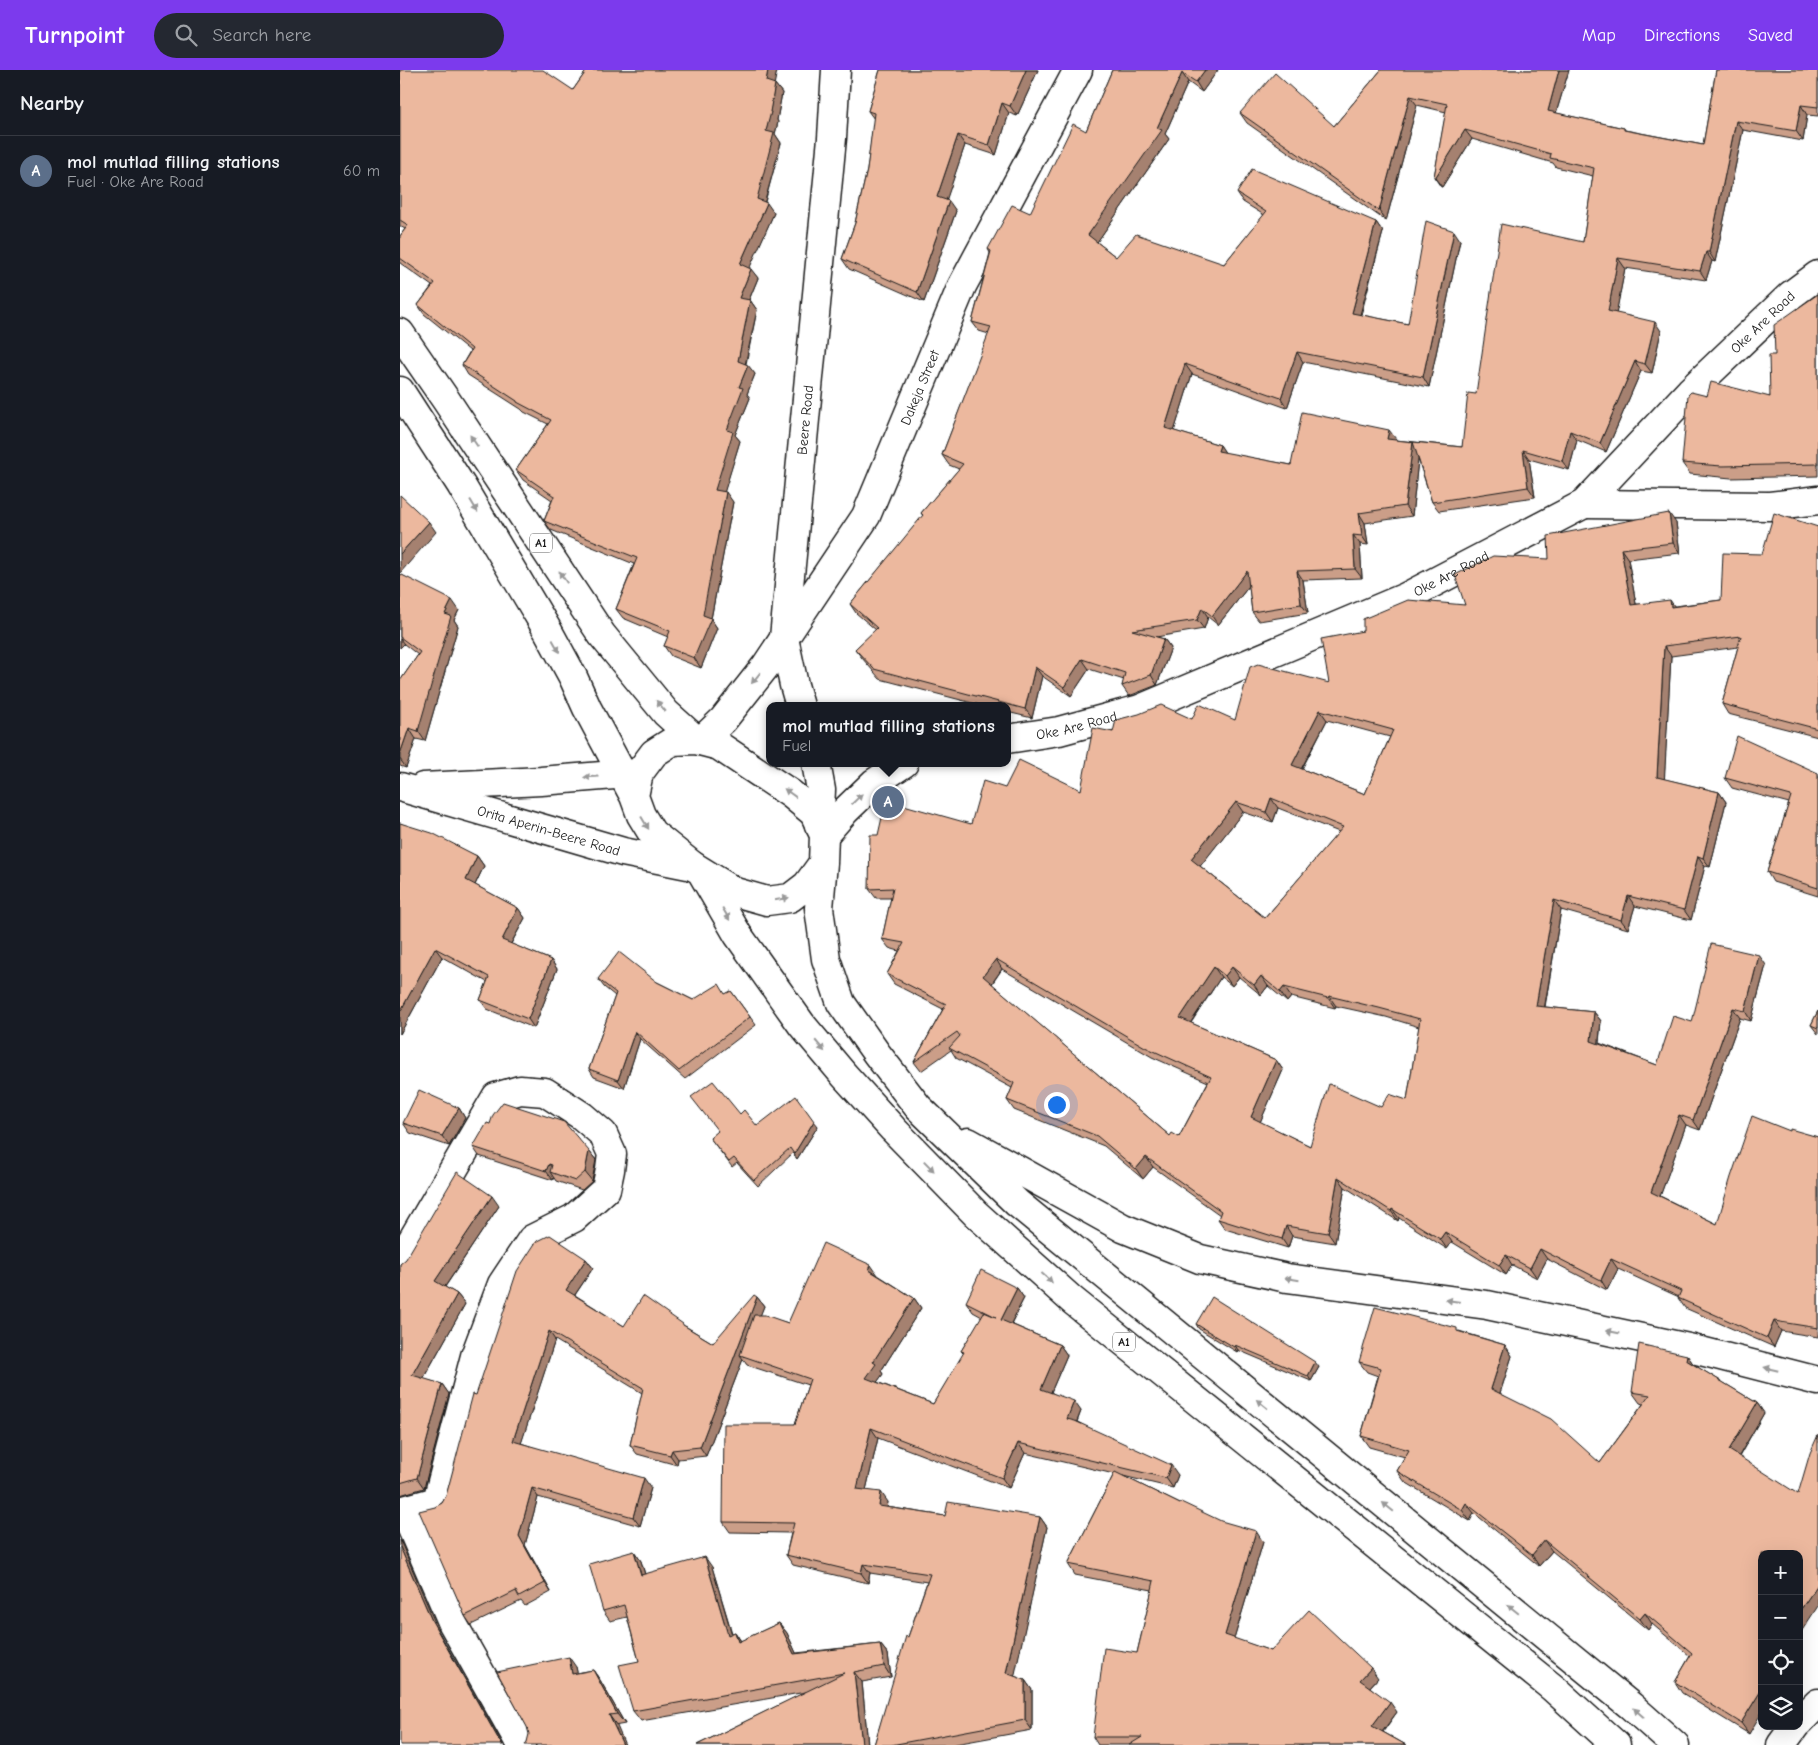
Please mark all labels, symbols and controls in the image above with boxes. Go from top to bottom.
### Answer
search box [154,13,504,58]
text: Turnpoint [25,21,124,49]
icon: search [172,21,200,49]
text: Search here [212,24,311,46]
text: Map [1582,25,1616,46]
text: Directions [1644,25,1720,46]
text: Saved [1748,25,1793,46]
text: Nearby [20,91,84,115]
text: mol mutlad filling stations [67,151,280,173]
text: A [32,162,40,180]
text: 60 m [343,162,380,180]
text: Fuel · Oke Are Road [67,173,204,191]
street label: Oke Are Road [1727,288,1799,357]
street label: Dakeja Street [897,347,944,428]
street label: Beere Road [794,384,817,456]
one-way arrow [469,434,479,448]
one-way arrow [469,499,478,512]
road number: A1 [530,533,552,552]
street label: Oke Are Road [1411,547,1492,601]
one-way arrow [558,570,568,583]
one-way arrow [552,639,560,653]
one-way arrow [751,671,762,684]
one-way arrow [655,701,667,713]
popup [766,702,1011,767]
street label: Oke Are Road [1035,708,1119,743]
text: mol mutlad filling stations [782,715,995,737]
text: Fuel [782,737,811,755]
one-way arrow [582,773,598,781]
pin: A [872,783,904,821]
one-way arrow [783,788,797,798]
one-way arrow [851,793,863,805]
street label: Orita Aperin-Beere Road [475,802,622,860]
one-way arrow [641,817,650,830]
one-way arrow [774,895,790,903]
one-way arrow [722,907,730,921]
one-way arrow [814,1040,826,1052]
your location [1044,1092,1070,1118]
one-way arrow [923,1160,935,1172]
one-way arrow [1041,1272,1053,1284]
one-way arrow [1284,1275,1300,1283]
one-way arrow [1445,1297,1461,1305]
one-way arrow [1605,1328,1620,1336]
road number: A1 [1113,1332,1135,1352]
one-way arrow [1763,1365,1778,1373]
one-way arrow [1256,1398,1269,1409]
one-way arrow [1381,1501,1394,1512]
map controls [1758,1550,1803,1730]
button: + [1758,1550,1803,1595]
button: − [1758,1595,1803,1640]
one-way arrow [1507,1604,1520,1615]
button: locate [1758,1640,1803,1685]
button: layers [1758,1685,1803,1730]
one-way arrow [1632,1707,1645,1718]

